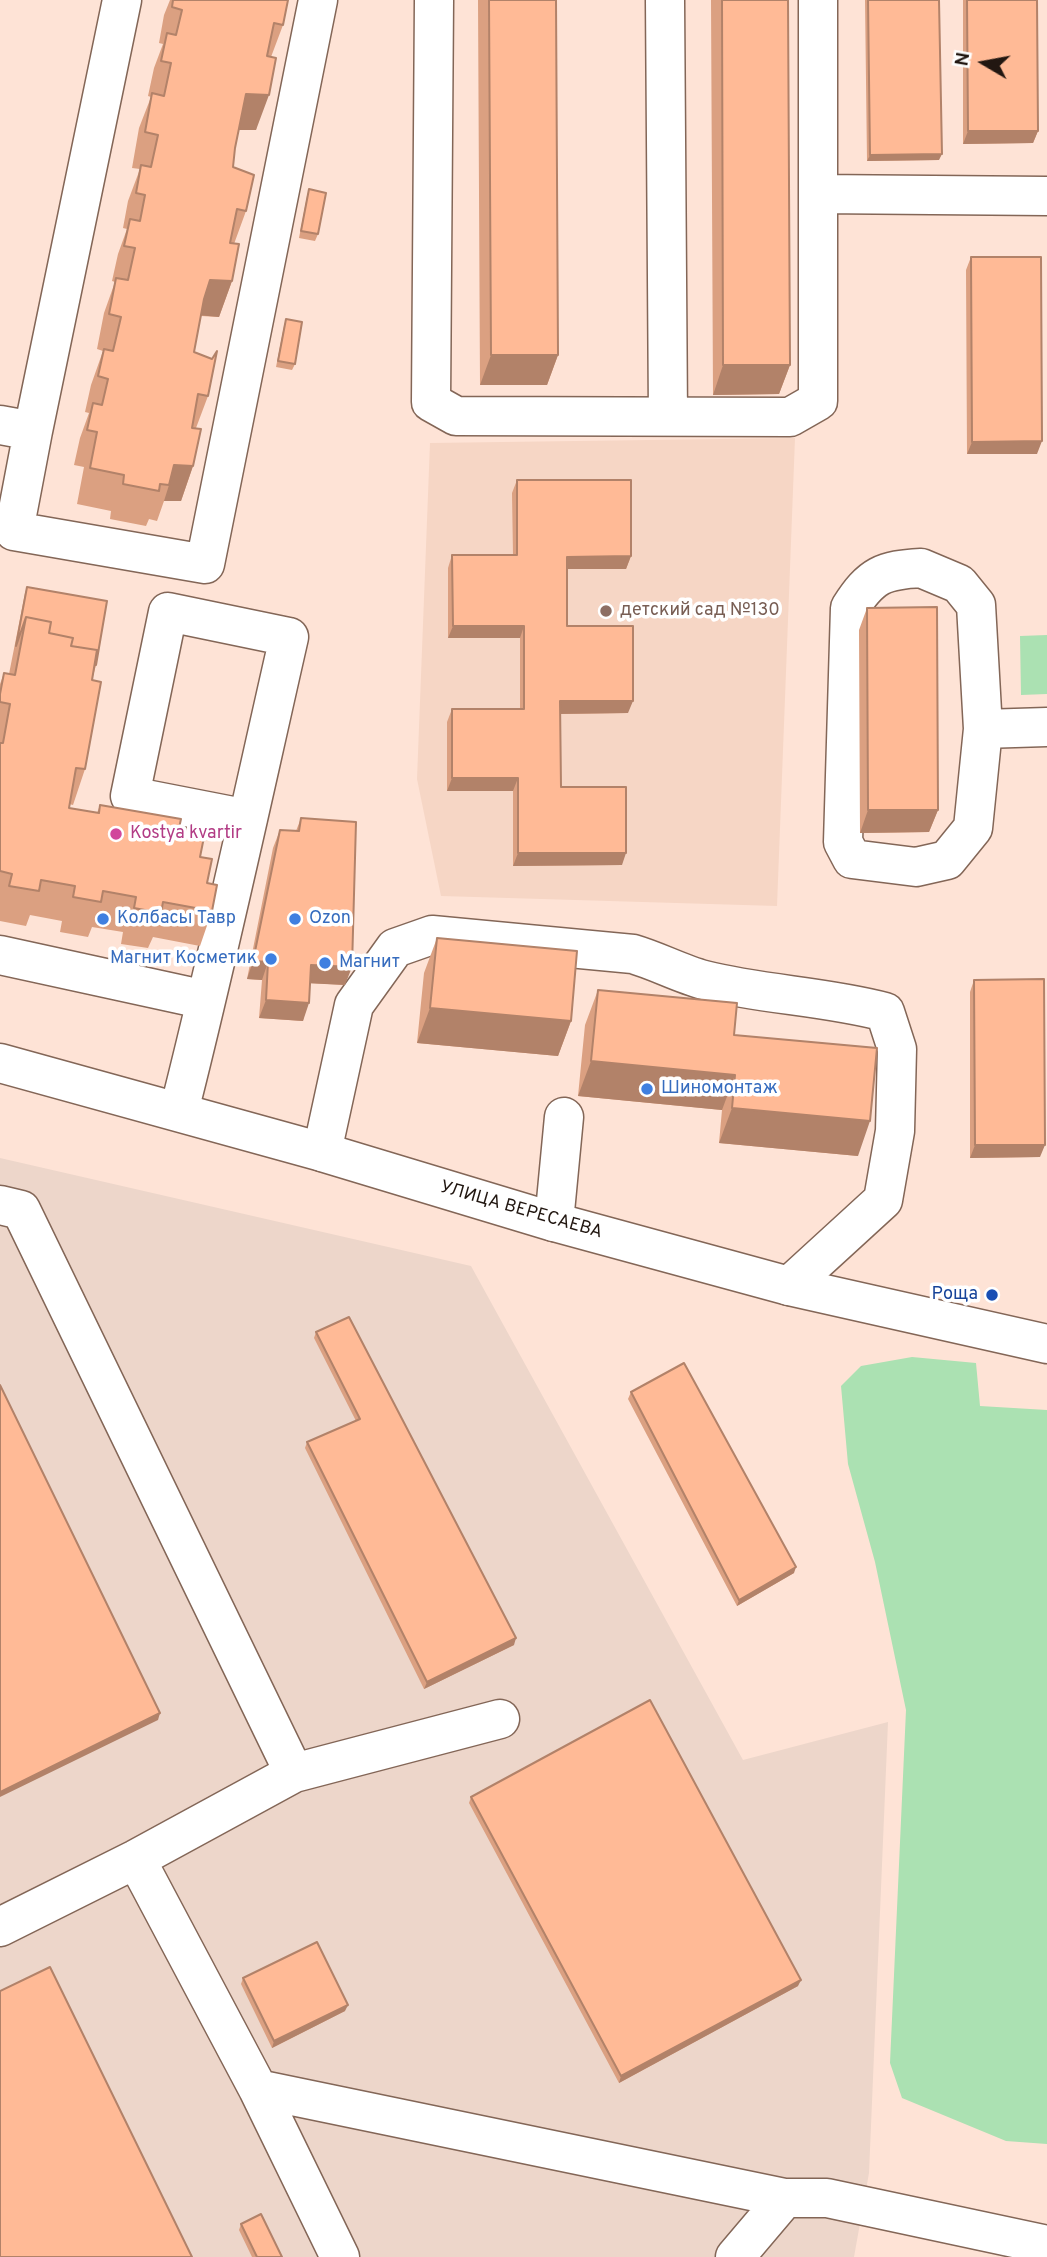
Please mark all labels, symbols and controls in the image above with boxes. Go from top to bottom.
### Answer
north arrow [949,28,1019,98]
text: N [950,51,976,68]
place label: детский сад №130 [620,600,780,622]
marker: детский сад №130 [598,603,614,619]
place label: Kostya kvartir [130,823,242,845]
marker: Kostya kvartir [108,826,124,842]
place label: Колбасы Тавр [117,908,236,930]
place label: Ozon [309,908,351,930]
marker: Колбасы Тавр [95,911,111,927]
marker: Ozon [287,911,303,927]
place label: Магнит Косметик [110,948,257,970]
marker: Магнит Косметик [263,951,279,967]
place label: Магнит [339,952,400,974]
marker: Магнит [317,955,333,971]
place label: Шиномонтаж [661,1078,778,1100]
marker: Шиномонтаж [639,1081,655,1097]
street label: УЛИЦА ВЕРЕСАЕВА [437,1177,605,1245]
place label: Роща [931,1284,978,1306]
marker: Роща [984,1287,1000,1303]

